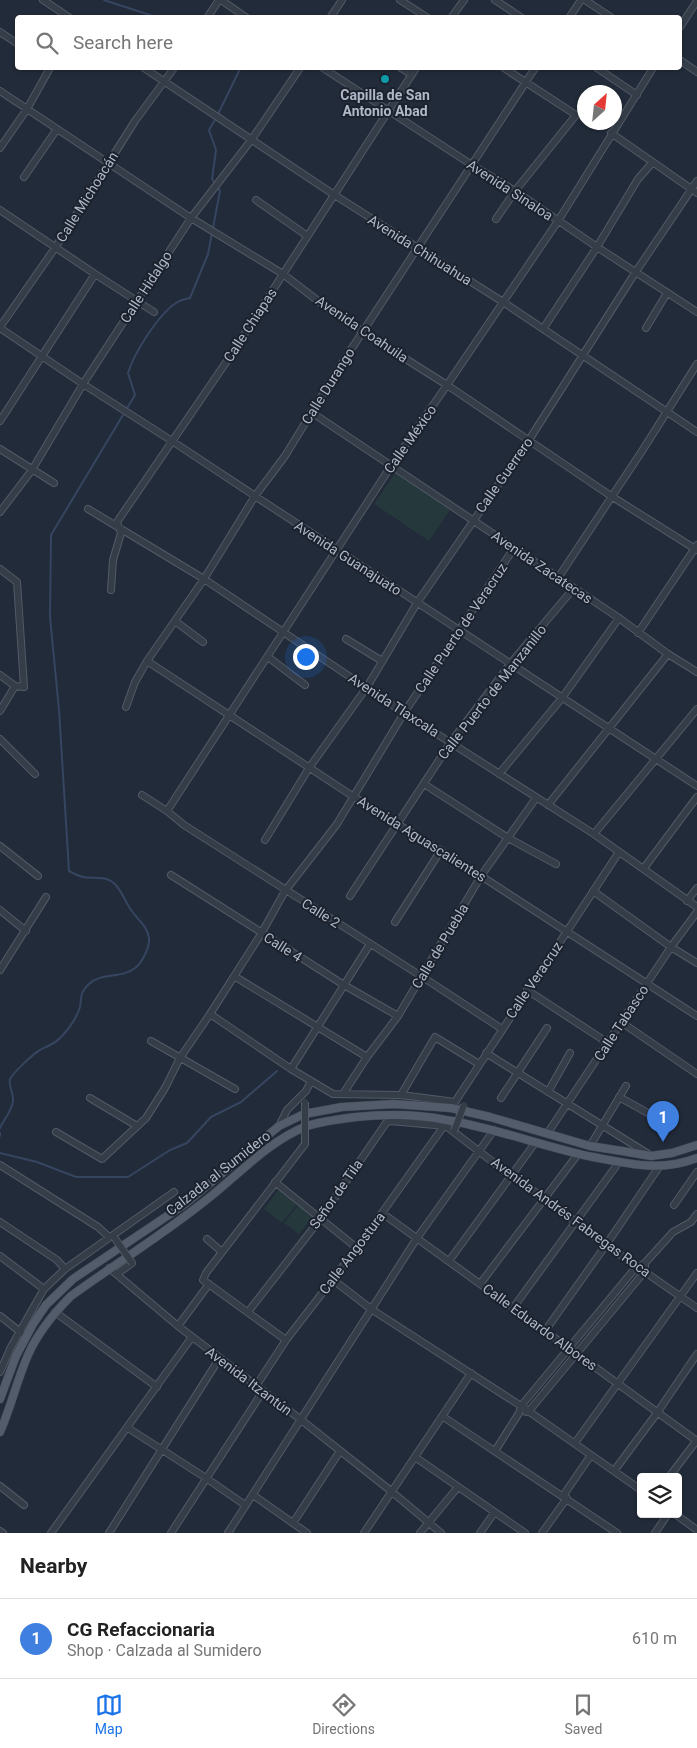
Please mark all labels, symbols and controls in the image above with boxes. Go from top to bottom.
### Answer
search box [15,15,682,70]
icon: search [33,29,61,57]
text: Search here [73,31,173,54]
marker: Capilla de San Antonio Abad [379,73,391,85]
north arrow [577,85,622,130]
place label: Capilla de San Antonio Abad [340,87,430,119]
street label: Calle Michoacán [53,149,121,245]
street label: Avenida Sinaloa [464,156,556,224]
street label: Avenida Chihuahua [365,212,475,288]
street label: Calle Hidalgo [117,248,175,326]
street label: Calle Chiapas [220,285,280,365]
street label: Avenida Coahuila [313,292,411,366]
street label: Calle Durango [298,345,358,427]
street label: Calle México [381,402,439,476]
street label: Calle Guerrero [472,434,536,516]
street label: Avenida Guanajuato [291,517,405,599]
street label: Avenida Zacatecas [489,527,595,607]
street label: Calle Puerto de Veracruz [412,560,510,696]
street label: Calle Puerto de Manzanillo [435,622,549,762]
your location [293,644,319,670]
street label: Avenida Tlaxcala [346,670,442,740]
street label: Avenida Aguascalientes [355,793,489,885]
street label: Calle 2 [299,895,343,931]
street label: Calle de Puebla [408,901,472,991]
street label: Calle 4 [261,929,305,965]
street label: Calle Veracruz [502,938,566,1021]
street label: Calle Tabasco [590,982,652,1064]
pin: 1 [647,1101,679,1142]
street label: Calzada al Sumidero [163,1127,273,1219]
street label: Avenida Andrés Fabregas Roca [488,1154,654,1280]
street label: Señor de Tila [306,1156,366,1232]
street label: Calle Angostura [316,1209,388,1297]
street label: Calle Eduardo Albores [480,1280,600,1374]
street label: Avenida Itzantún [203,1343,295,1419]
map controls [637,1473,682,1518]
button: layers [637,1473,682,1518]
text: Nearby [20,1554,87,1578]
text: CG Refaccionaria [67,1618,215,1641]
text: 1 [31,1629,41,1648]
text: 610 m [632,1629,677,1648]
text: Shop · Calzada al Sumidero [67,1641,262,1660]
tab: Map [95,1691,123,1737]
tab: Directions [312,1691,375,1737]
tab: Saved [564,1691,602,1737]

